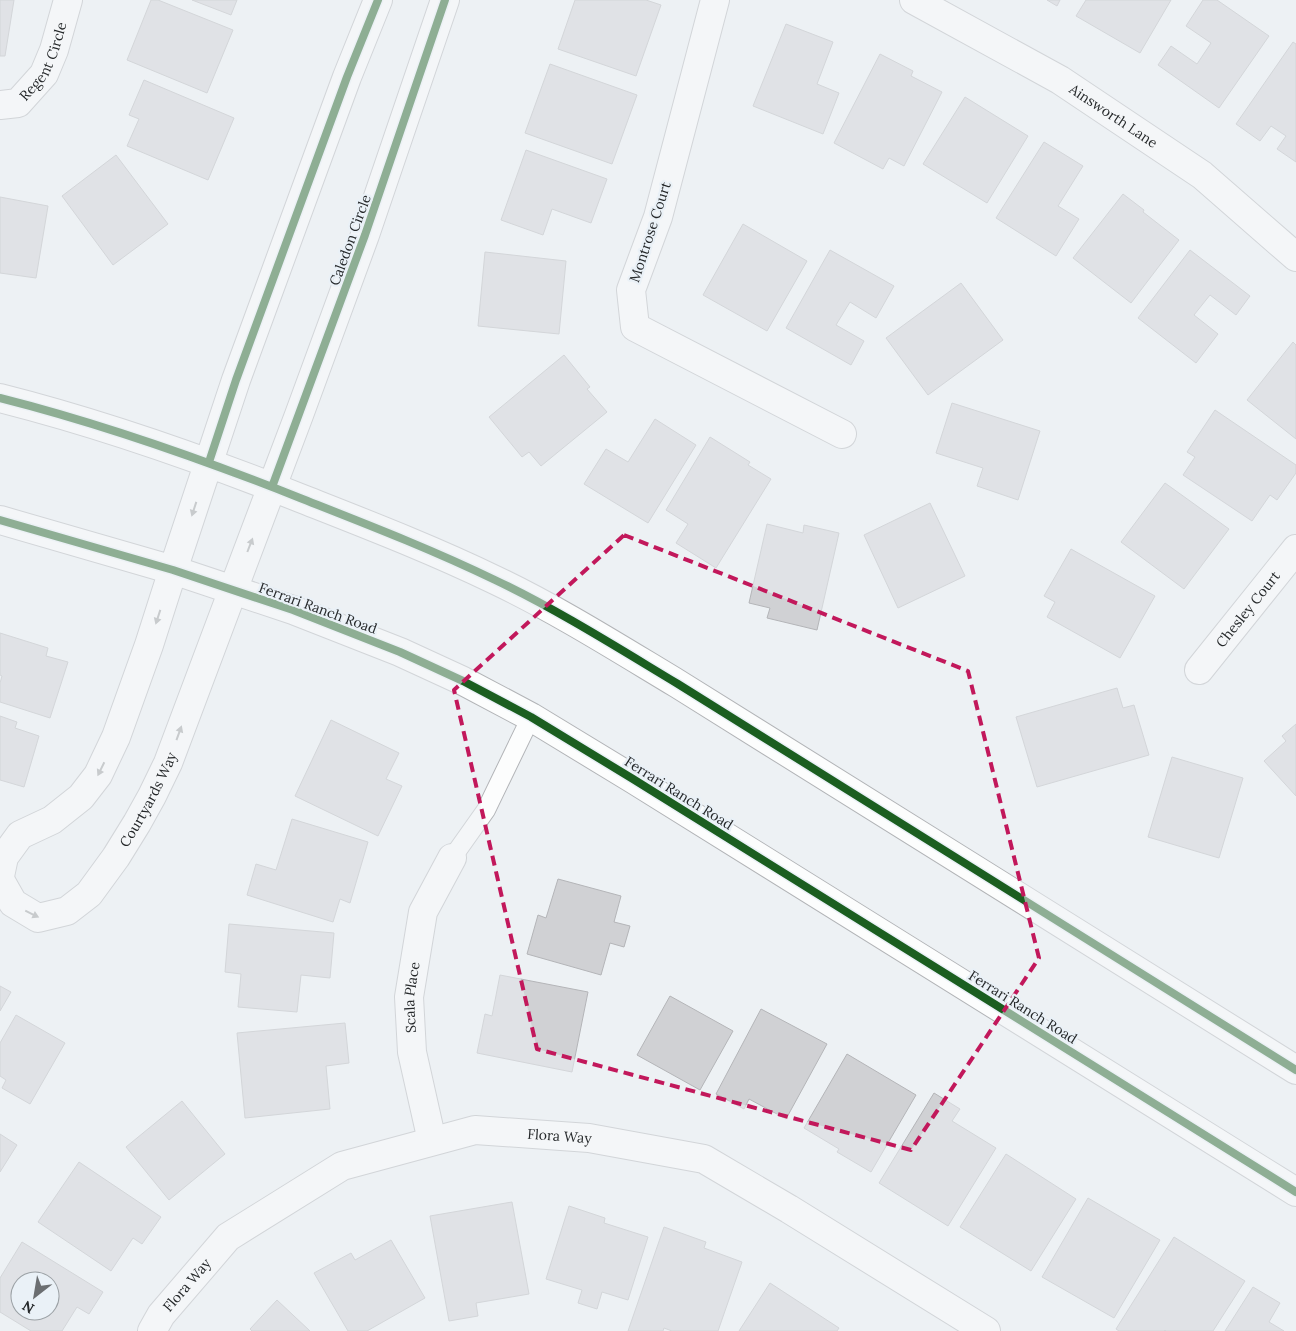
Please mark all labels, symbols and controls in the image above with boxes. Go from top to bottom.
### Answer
street label: Regent Circle [15,19,71,104]
street label: Ainsworth Lane [1065,79,1161,152]
street label: Montrose Court [625,179,675,285]
street label: Caledon Circle [325,192,375,288]
one-way arrow [189,501,197,516]
one-way arrow [247,537,254,552]
street label: Chesley Court [1212,567,1284,651]
street label: Ferrari Ranch Road [256,578,380,638]
one-way arrow [154,609,161,624]
one-way arrow [175,725,183,740]
street label: Courtyards Way [115,749,180,850]
street label: Ferrari Ranch Road [621,752,737,834]
one-way arrow [97,761,105,776]
one-way arrow [25,910,39,918]
street label: Scala Place [400,960,424,1034]
street label: Ferrari Ranch Road [965,966,1081,1048]
street label: Flora Way [527,1125,593,1147]
street label: Flora Way [159,1254,215,1315]
north arrow [10,1271,60,1321]
text: N [19,1297,38,1318]

